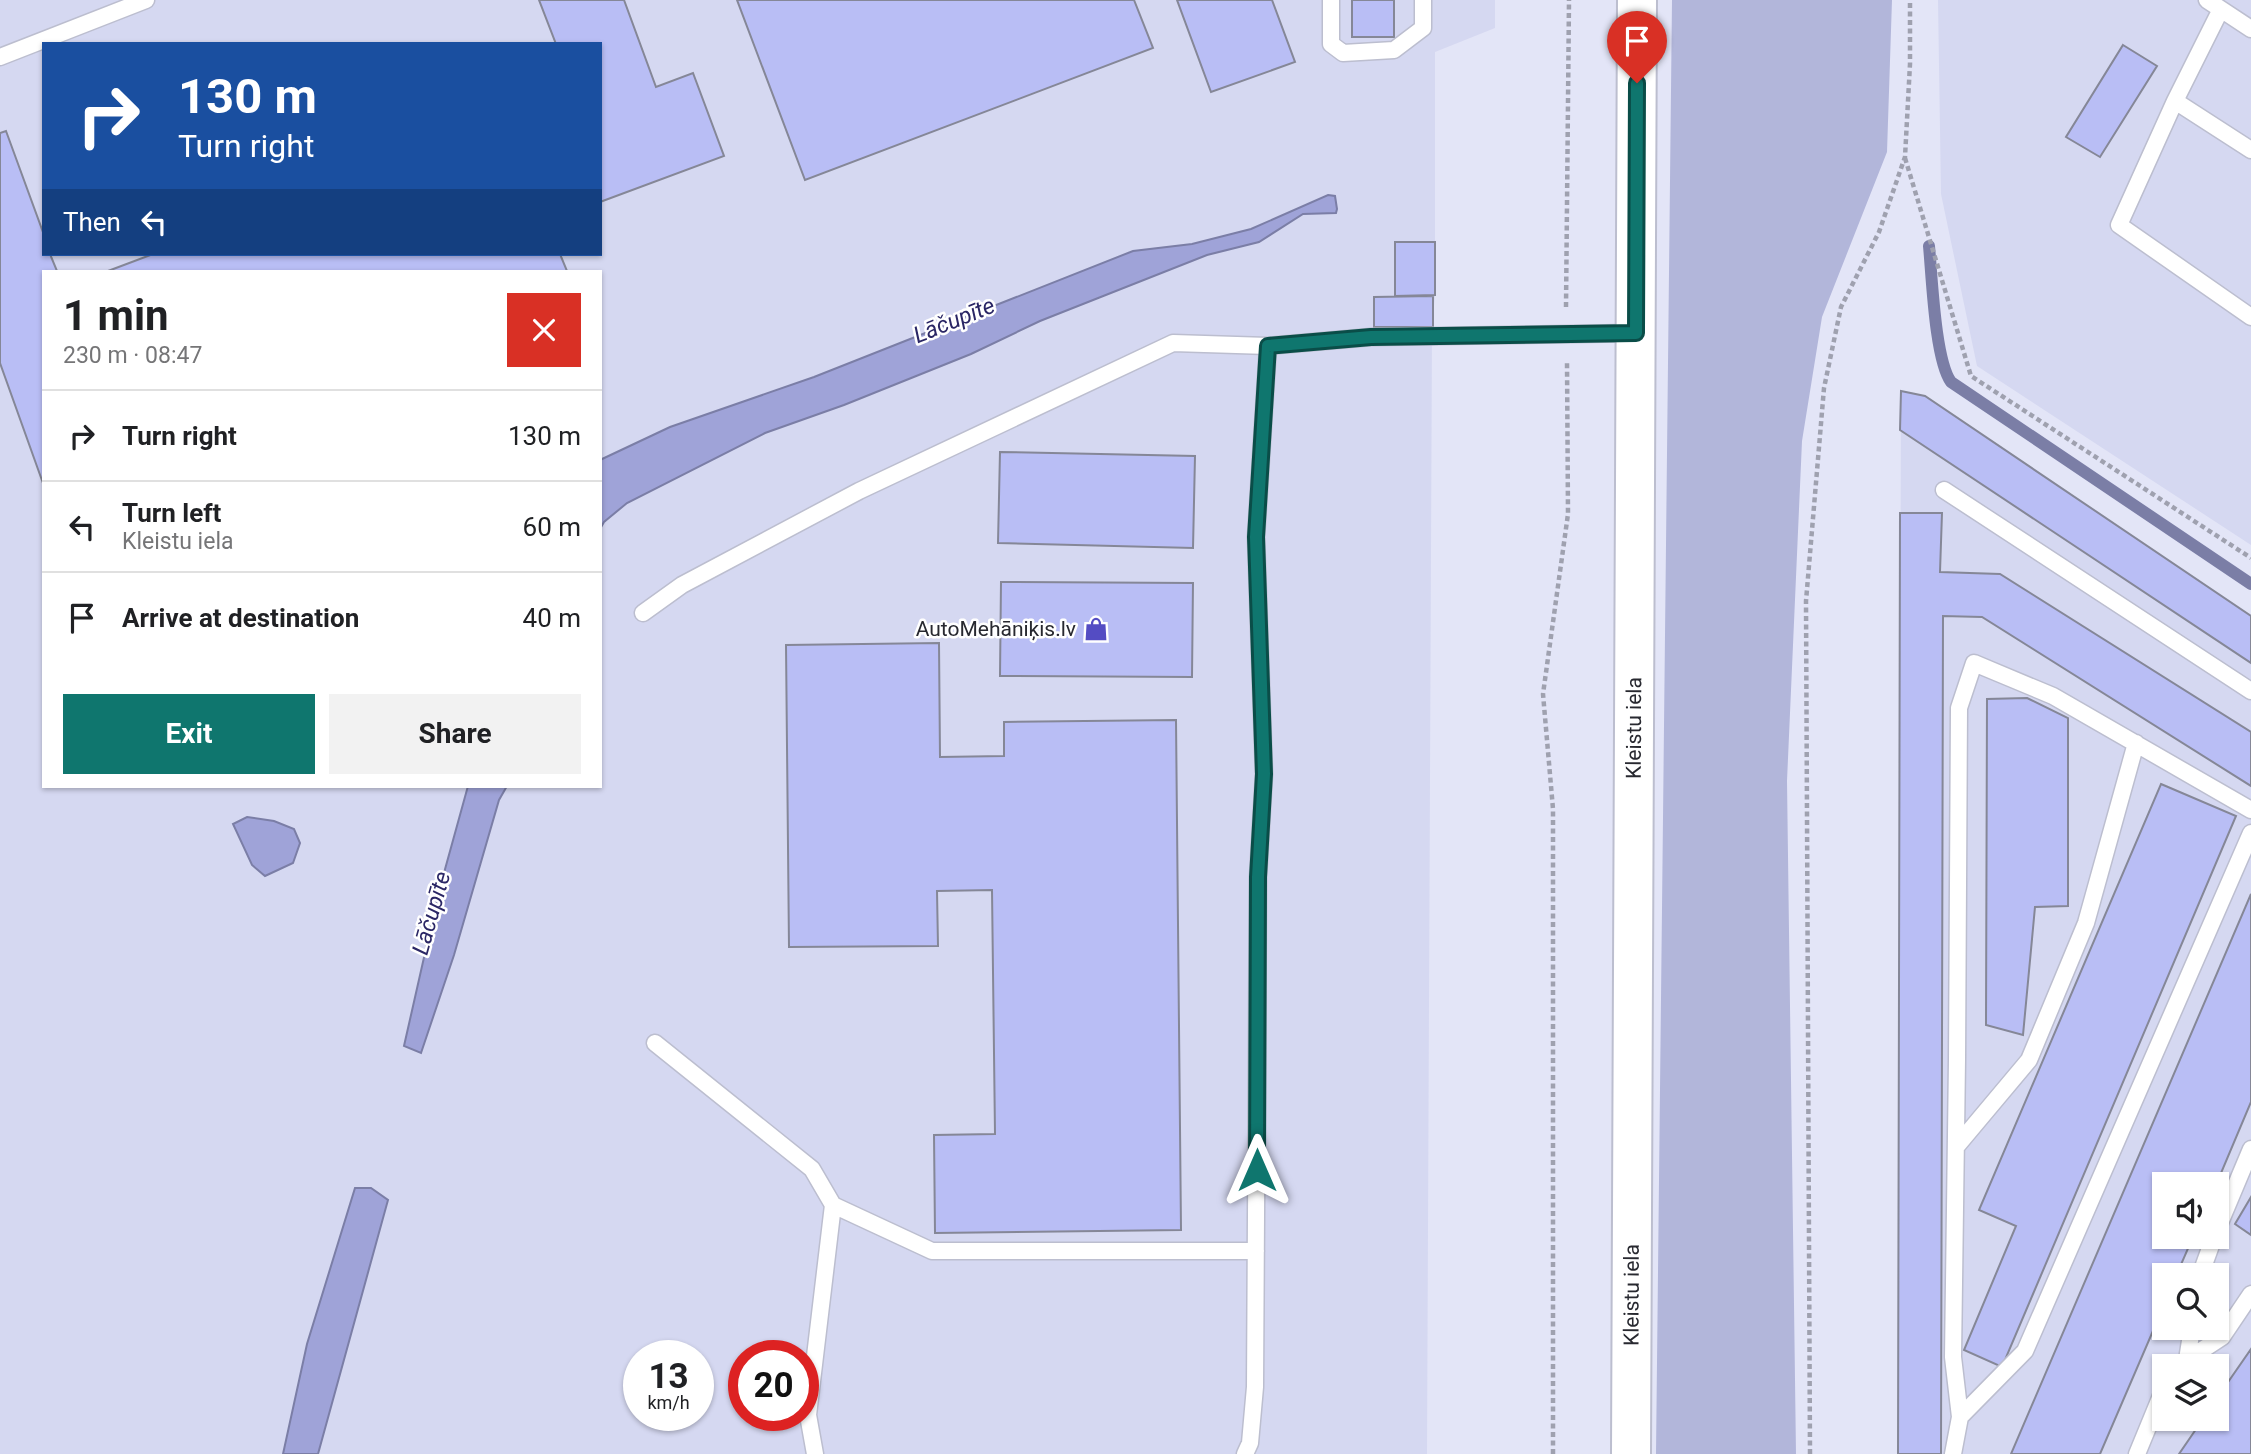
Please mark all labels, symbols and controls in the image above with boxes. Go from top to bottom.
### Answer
pin [1607,11,1667,83]
icon: arrive [1618,22,1656,60]
text: 130 m [178,68,317,125]
icon: right [63,70,154,161]
text: Turn right [178,127,314,165]
icon: left [135,203,173,241]
text: Then [63,207,121,237]
text: 1 min [63,291,169,340]
water label: Lāčupīte [910,292,999,349]
button: close [507,293,581,367]
text: 230 m · 08:47 [63,342,202,369]
icon: right [63,417,101,455]
text: Turn right [122,421,237,451]
text: 130 m [508,421,581,451]
text: Turn left [122,498,221,528]
icon: left [63,508,101,546]
text: 60 m [523,512,581,542]
text: Kleistu iela [122,528,234,555]
icon: arrive [63,599,101,637]
text: Arrive at destination [122,603,359,633]
text: 40 m [523,603,581,633]
shop icon: AutoMehāniķis.lv [1082,615,1110,643]
place label: AutoMehāniķis.lv [916,617,1076,641]
street label: Kleistu iela [1622,677,1646,779]
button: Exit [63,694,315,774]
button: Share [329,694,581,774]
water label: Lāčupīte [407,868,456,958]
position arrow [1220,1133,1294,1207]
map controls [2152,1172,2229,1431]
button: sound [2152,1172,2229,1249]
street label: Kleistu iela [1619,1244,1644,1346]
button: search [2152,1263,2229,1340]
speed limit sign: 20 [728,1340,819,1431]
button: layers [2152,1354,2229,1431]
text: 13 [648,1356,689,1397]
text: km/h [647,1392,690,1413]

